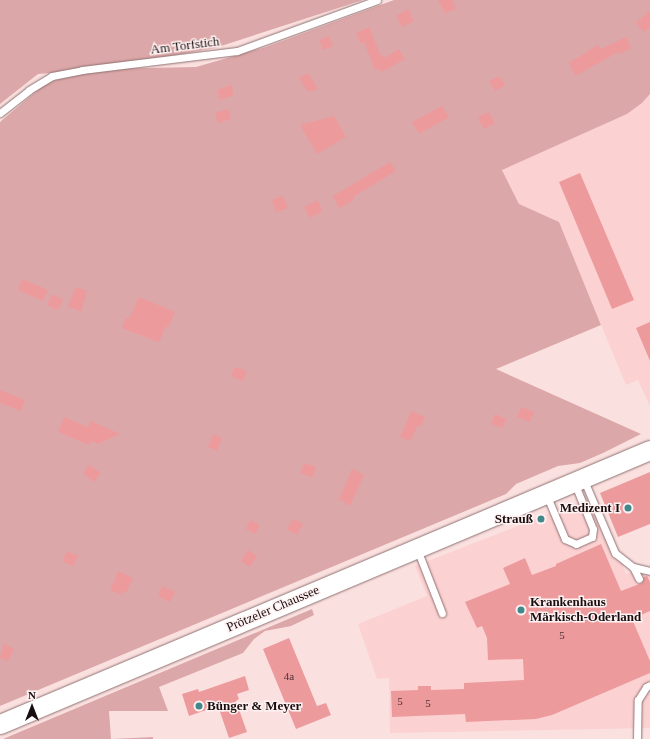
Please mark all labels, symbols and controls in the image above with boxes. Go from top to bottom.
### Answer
street label: Am Torfstich [150,34,220,58]
place label: Medizent I [560,500,620,516]
marker: Medizent I [623,503,633,513]
place label: Strauß [495,511,533,527]
marker: Strauß [536,514,546,524]
street label: Prötzeler Chaussee [224,582,322,636]
place label: Krankenhaus Märkisch-Oderland [530,595,641,626]
marker: Krankenhaus Märkisch-Oderland [515,604,527,616]
house number: 5 [559,628,565,642]
house number: 4a [284,669,294,683]
north arrow [12,687,52,727]
text: N [28,689,36,701]
house number: 5 [397,694,403,708]
house number: 5 [425,696,431,710]
place label: Bünger & Meyer [207,698,302,714]
marker: Bünger & Meyer [194,701,204,711]

